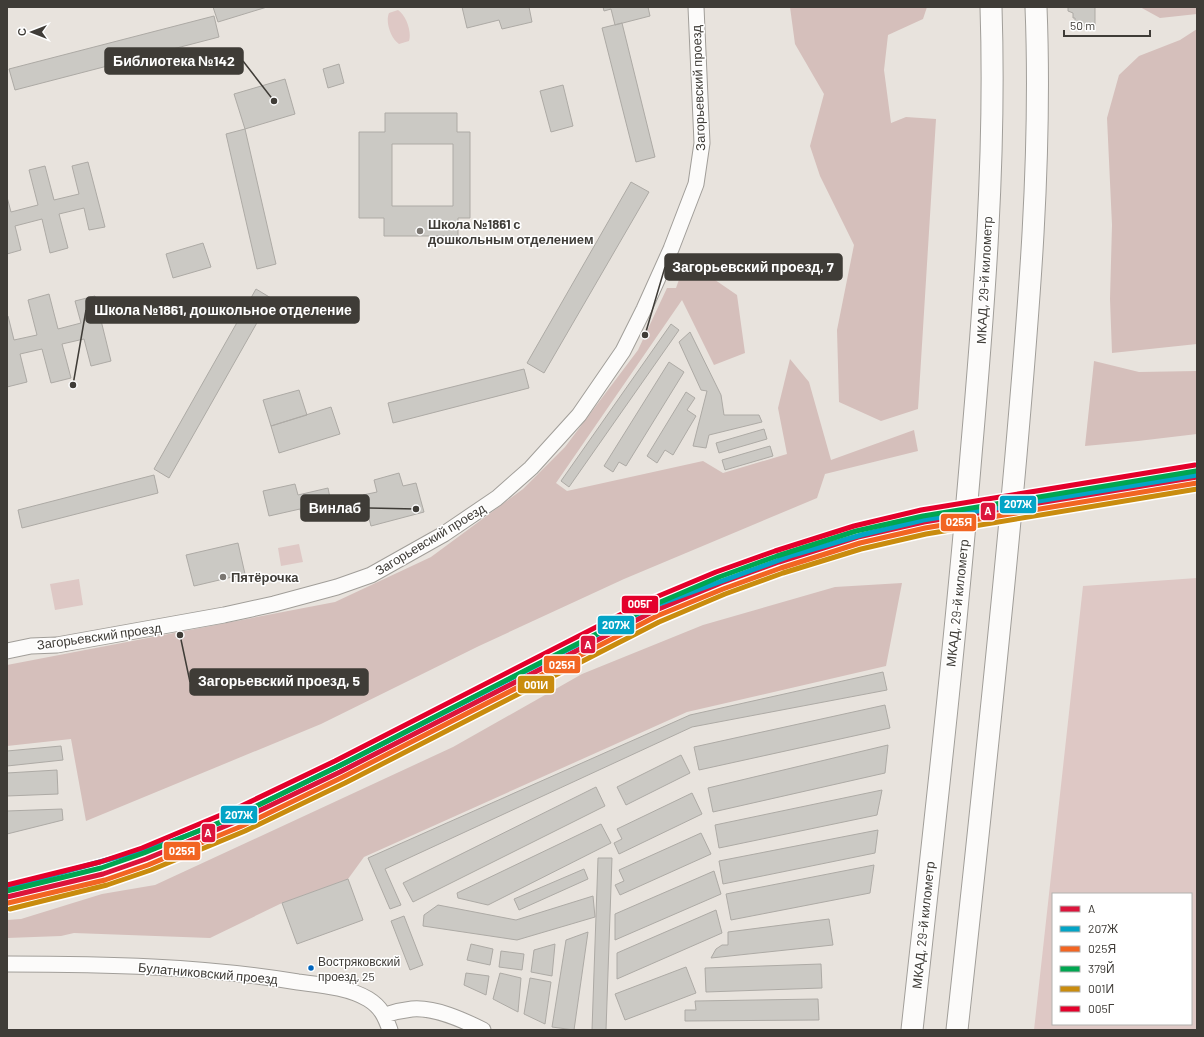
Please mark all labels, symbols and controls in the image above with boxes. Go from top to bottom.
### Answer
north arrow [12,12,52,52]
scale bar [1064,12,1150,38]
text: 50 m [1070,18,1095,32]
street label: Загорьевский проезд [688,24,708,151]
text: С [15,28,28,36]
callout: Библиотека №142 [105,48,243,74]
text: Библиотека №142 [113,52,235,69]
place label: Школа №1861 с дошкольным отделением [428,216,594,247]
street label: МКАД, 29-й километр [973,216,995,344]
marker: Школа №1861 с дошкольным отделением [415,226,425,236]
callout: Загорьевский проезд, 7 [665,254,842,280]
text: Загорьевский проезд, 7 [672,258,834,275]
callout: Школа №1861, дошкольное отделение [86,297,359,323]
text: Школа №1861, дошкольное отделение [94,301,352,318]
callout: Винлаб [301,495,369,521]
line badge: 207Ж [999,495,1037,514]
text: 207Ж [1004,497,1032,510]
text: Винлаб [309,499,362,516]
street label: Загорьевский проезд [372,500,488,578]
line badge: A [980,502,996,521]
text: A [984,504,992,517]
line badge: 025Я [940,513,977,532]
text: 025Я [946,515,972,528]
street label: МКАД, 29-й километр [942,539,972,667]
place label: Пятёрочка [231,569,299,585]
marker: Пятёрочка [218,572,228,582]
line badge: 005Г [621,595,659,614]
text: 005Г [628,597,653,610]
line badge: 207Ж [597,615,635,635]
text: 207Ж [602,618,630,631]
street label: Загорьевский проезд [36,619,163,653]
line badge: A [580,635,596,654]
text: A [584,638,592,651]
line badge: 025Я [543,655,581,674]
text: 025Я [549,658,575,671]
callout: Загорьевский проезд, 5 [190,669,368,695]
text: Загорьевский проезд, 5 [198,672,360,689]
line badge: 001И [517,675,555,694]
text: 001И [524,678,548,691]
line badge: 207Ж [220,805,258,824]
text: 207Ж [225,808,253,821]
line badge: A [201,823,216,843]
text: A [204,826,212,839]
line badge: 025Я [163,841,201,861]
text: 025Я [169,844,195,857]
street label: МКАД, 29-й километр [908,861,938,989]
legend [1052,893,1192,1025]
text: A [1088,901,1095,915]
text: 207Ж [1088,921,1118,935]
text: 025Я [1088,941,1116,955]
place label: Востряковский проезд, 25 [318,954,400,984]
street label: Булатниковский проезд [137,959,279,987]
text: 379Й [1088,961,1115,975]
marker: Востряковский проезд, 25 [306,963,316,973]
text: 001И [1088,981,1114,995]
text: 005Г [1088,1001,1115,1015]

